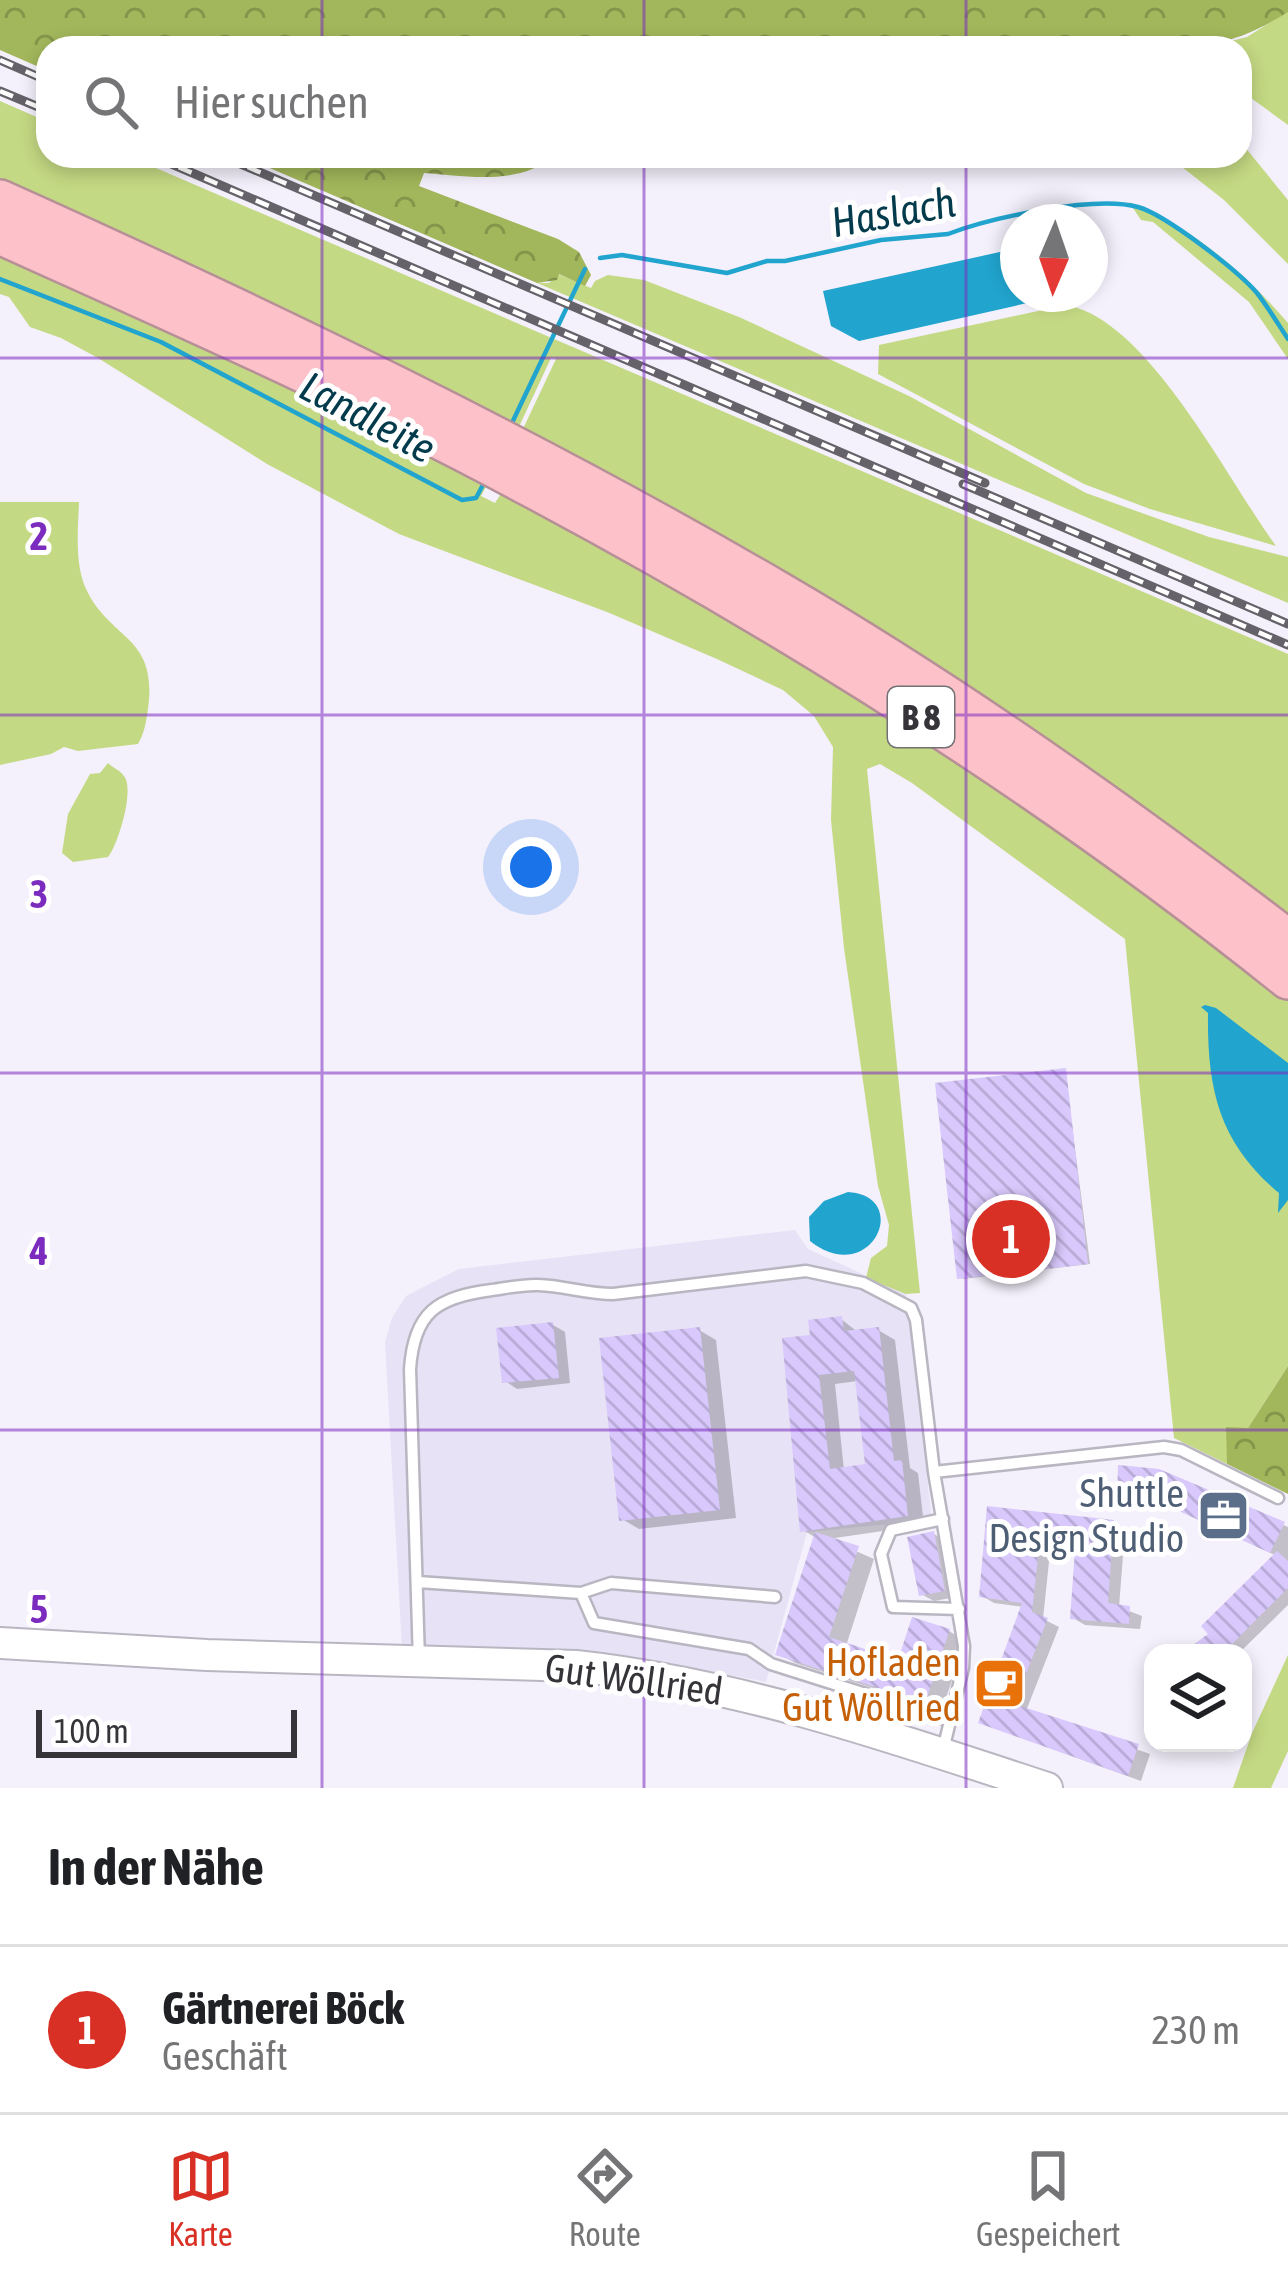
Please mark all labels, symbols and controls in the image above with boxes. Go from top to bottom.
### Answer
search box [36,36,1252,168]
icon: search [78,69,144,135]
text: Hier suchen [174,76,369,128]
water label: Haslach [827,178,959,246]
north arrow [1000,204,1108,312]
water label: Landleite [292,362,444,472]
text: 2 [30,514,48,558]
road number: B 8 [888,687,954,747]
your location [501,837,561,897]
text: 3 [30,872,48,916]
pin: 1 [972,1194,1050,1284]
text: 4 [29,1229,48,1273]
place label: Shuttle Design Studio [988,1471,1184,1560]
office icon: Shuttle Design Studio [1195,1487,1251,1543]
text: 5 [30,1587,48,1631]
place label: Hofladen Gut Wöllried [782,1640,961,1729]
map controls [1144,1644,1252,1752]
button: layers [1144,1644,1252,1752]
street label: Gut Wöllried [542,1645,726,1713]
cafe icon: Hofladen Gut Wöllried [972,1656,1028,1712]
scale bar [36,1704,297,1757]
text: 100 m [54,1712,129,1750]
text: In der Nähe [48,1837,264,1896]
text: Gärtnerei Böck [162,1982,404,2034]
text: 1 [78,2008,96,2052]
text: 230 m [1152,2008,1240,2052]
text: Geschäft [162,2034,288,2078]
tab: Karte [168,2143,234,2253]
tab: Route [569,2143,641,2253]
tab: Gespeichert [976,2143,1120,2253]

